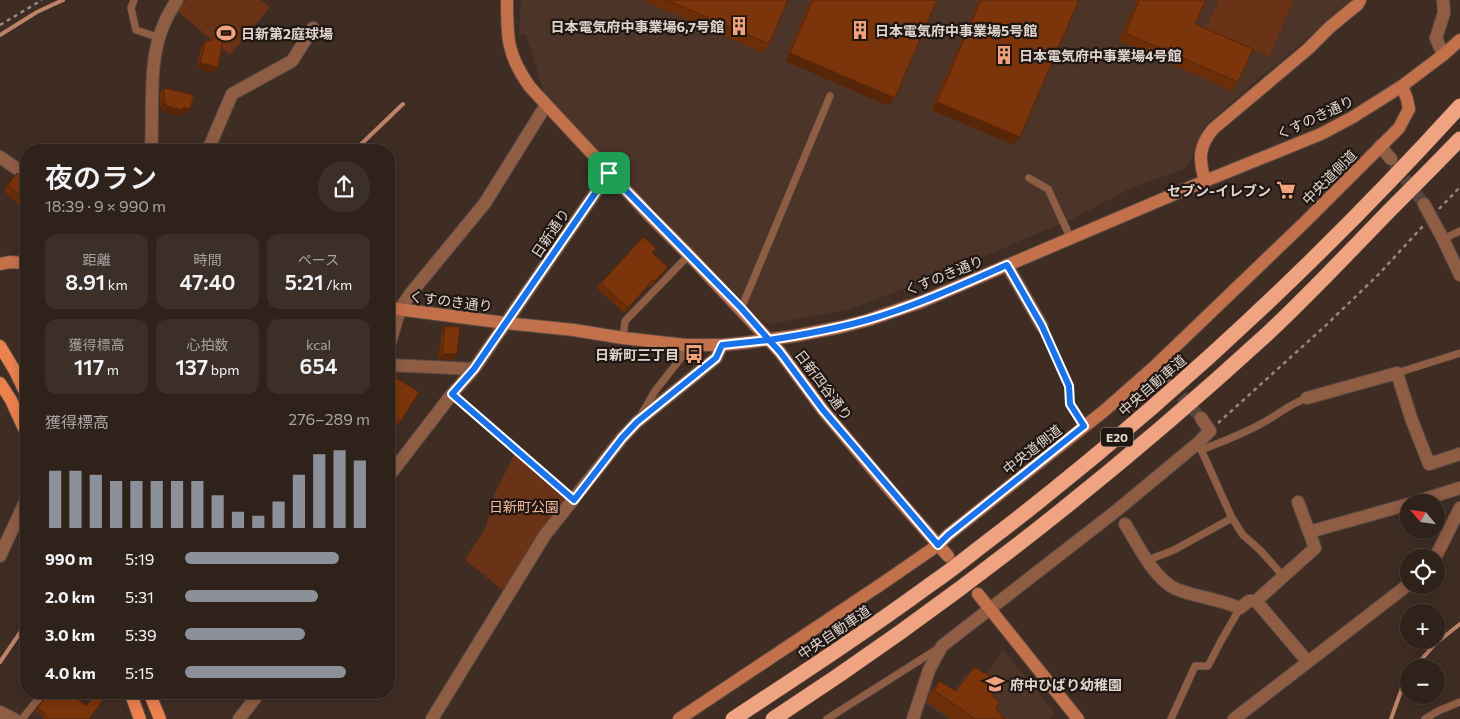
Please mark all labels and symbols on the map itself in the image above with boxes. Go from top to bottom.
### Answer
building icon: 日本電気府中事業場6,7号館 [728,15,750,37]
place label: 日本電気府中事業場6,7号館 [551,18,724,35]
building icon: 日本電気府中事業場5号館 [849,19,871,41]
sports icon: 日新第2庭球場 [215,22,237,44]
place label: 日本電気府中事業場5号館 [875,22,1037,39]
place label: 日新第2庭球場 [241,25,333,42]
building icon: 日本電気府中事業場4号館 [993,44,1015,66]
place label: 日本電気府中事業場4号館 [1019,47,1182,64]
street label: くすのき通り [1274,92,1356,142]
street label: 中央道側道 [1298,146,1360,208]
pin [588,152,630,194]
supermarket icon: セブン-イレブン [1275,179,1297,201]
place label: セブン-イレブン [1167,182,1271,199]
street label: 日新通り [527,205,573,261]
street label: くすのき通り [902,251,986,299]
street label: くすのき通り [408,287,494,315]
bus stop icon: 日新町三丁目 [683,343,705,365]
place label: 日新町三丁目 [595,346,679,363]
street label: 日新四谷通り [792,346,856,424]
street label: 中央自動車道 [1115,351,1189,419]
street label: 中央道側道 [999,421,1065,477]
road number: E20 [1101,428,1133,447]
north arrow [1400,494,1445,539]
park label: 日新町公園 [489,498,559,515]
street label: 中央自動車道 [794,601,874,663]
school or university icon: 府中ひばり幼稚園 [984,673,1006,695]
place label: 府中ひばり幼稚園 [1010,676,1122,693]

